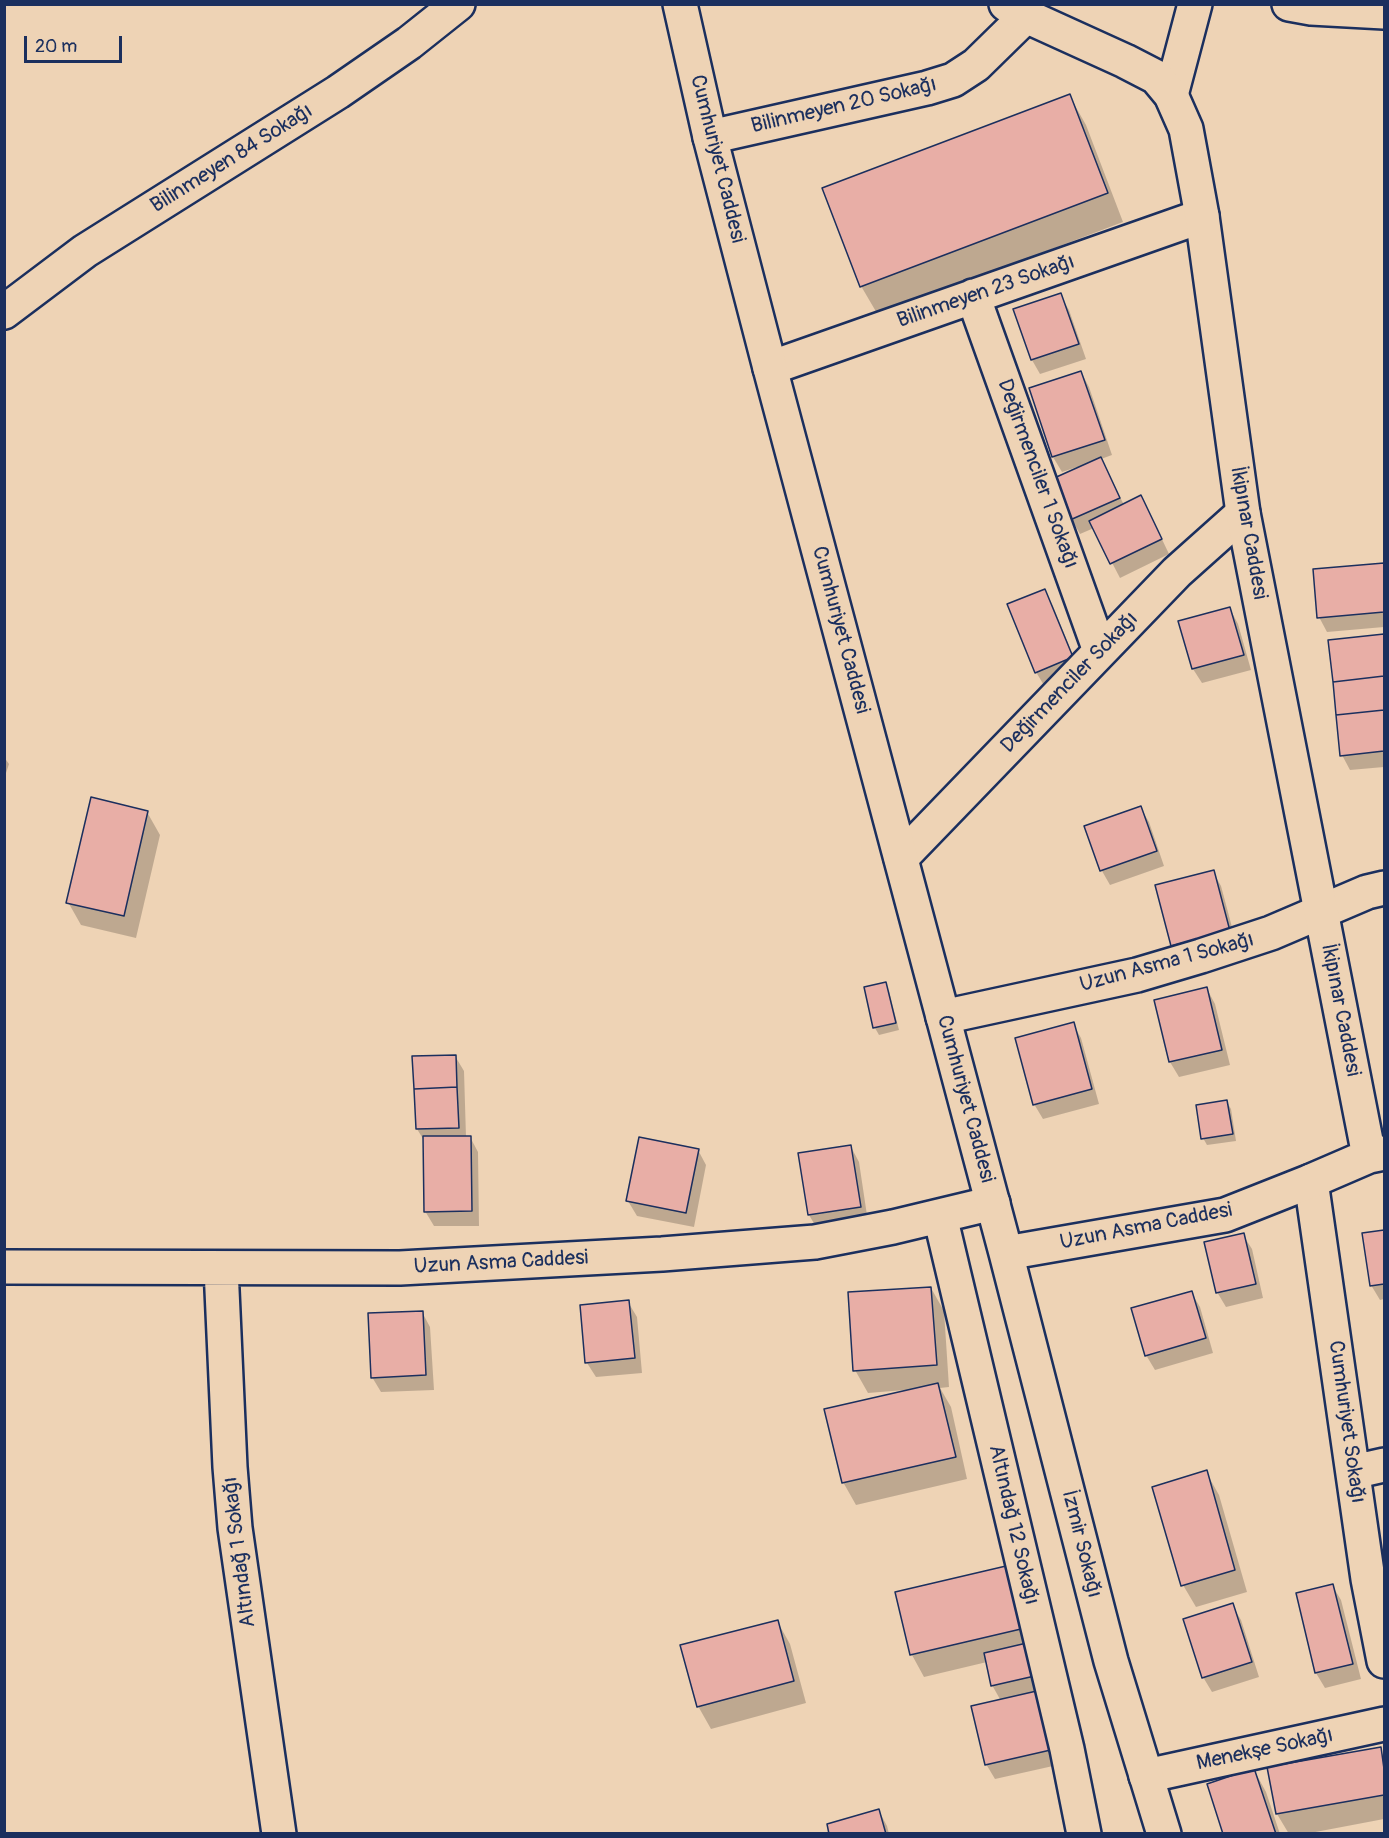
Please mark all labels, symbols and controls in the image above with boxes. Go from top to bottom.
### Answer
scale bar [27,24,124,62]
text: 20 m [35,35,77,58]
street label: Cumhuriyet Caddesi [684,72,750,246]
street label: Bilinmeyen 20 Sokağı [749,72,939,140]
street label: Bilinmeyen 84 Sokağı [146,99,318,219]
street label: Bilinmeyen 23 Sokağı [894,250,1078,334]
street label: Değirmenciler 1 Sokağı [991,376,1083,572]
street label: İkipınar Caddesi [1224,465,1272,601]
street label: Cumhuriyet Caddesi [806,544,874,716]
street label: Değirmenciler Sokağı [996,607,1144,759]
street label: Uzun Asma 1 Sokağı [1077,928,1257,998]
street label: İkipınar Caddesi [1315,942,1365,1078]
street label: Cumhuriyet Caddesi [931,1013,999,1185]
street label: Uzun Asma Caddesi [1058,1198,1234,1256]
street label: Uzun Asma Caddesi [413,1246,589,1280]
street label: Cumhuriyet Sokağı [1322,1339,1370,1505]
street label: Altındağ 12 Sokağı [982,1443,1044,1607]
street label: Altındağ 1 Sokağı [218,1475,262,1629]
street label: İzmir Sokağı [1055,1488,1107,1600]
street label: Menekşe Sokağı [1194,1723,1336,1777]

